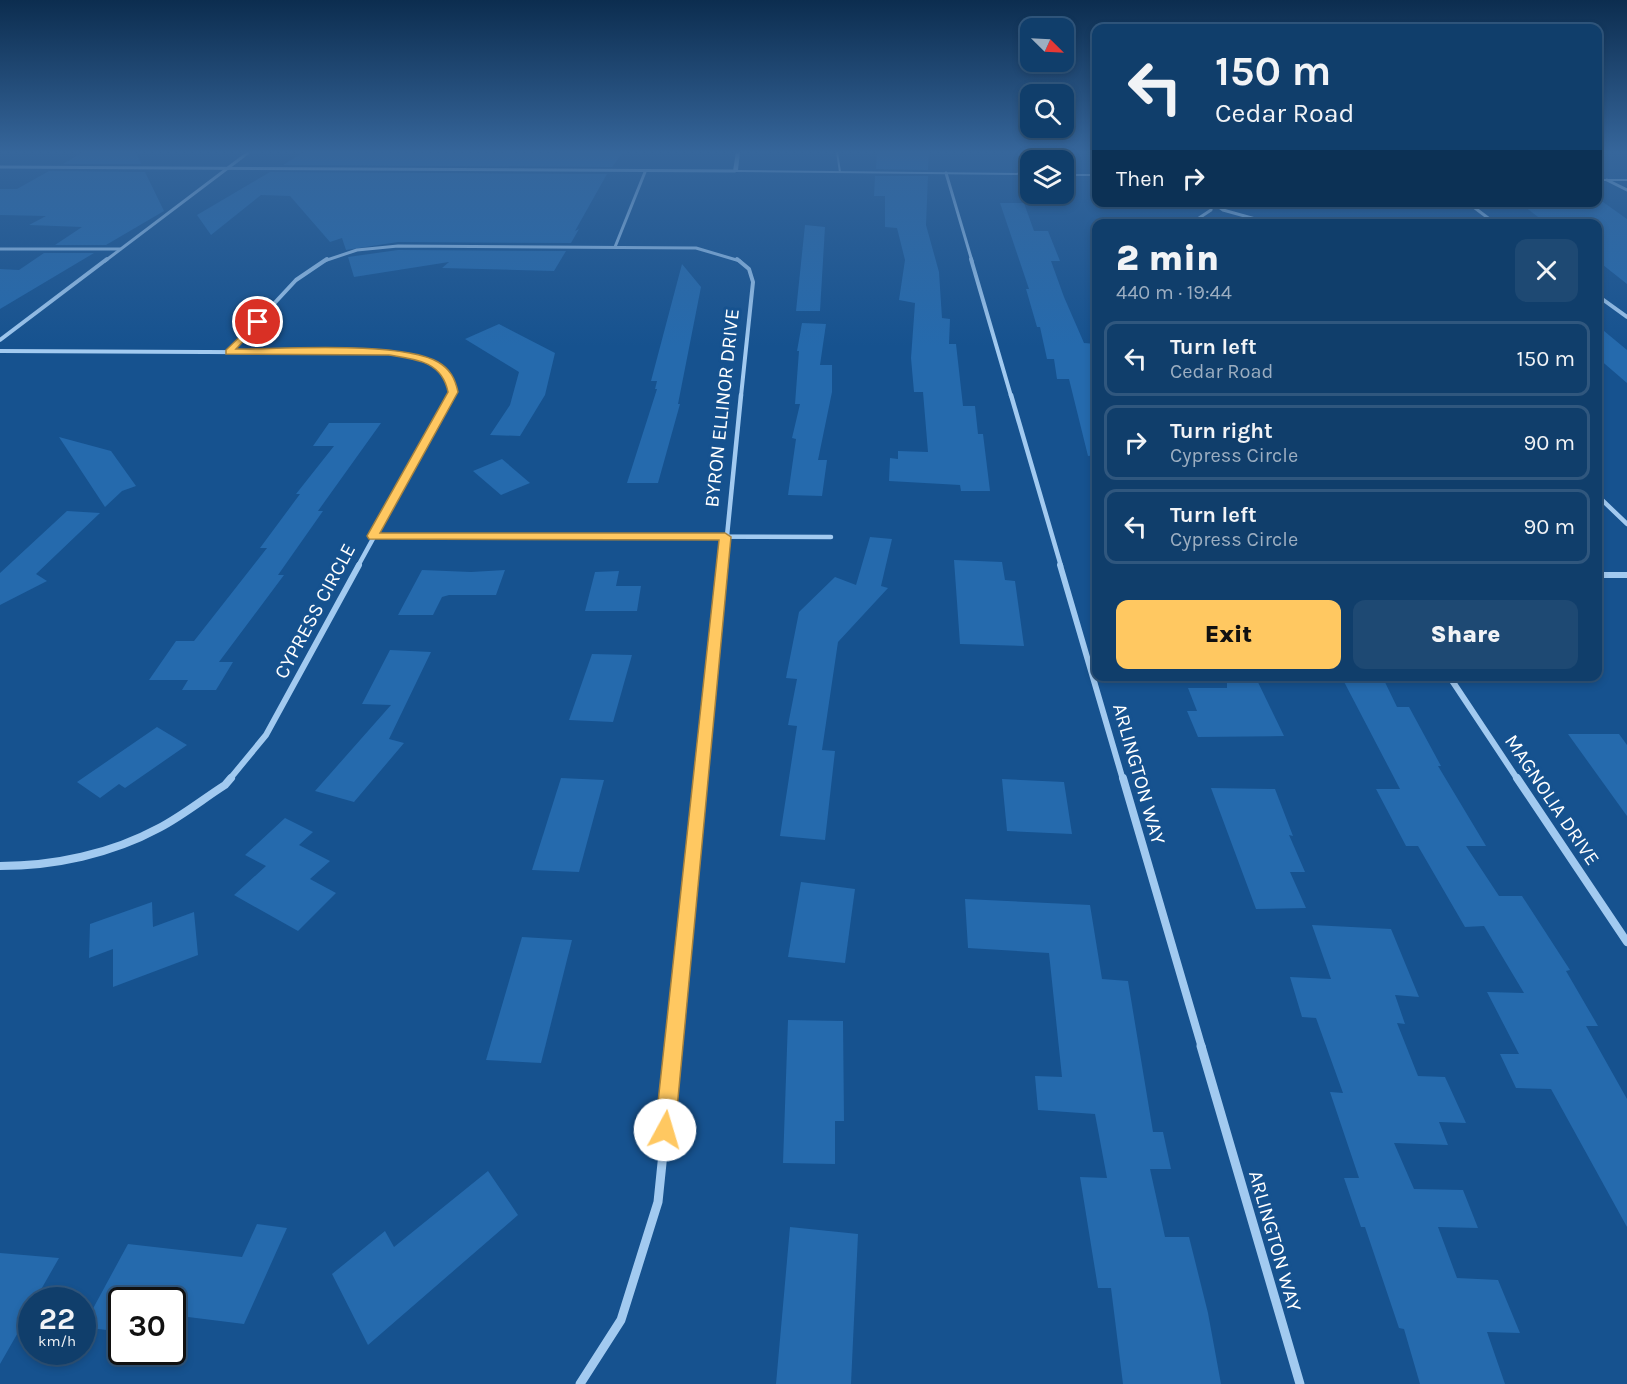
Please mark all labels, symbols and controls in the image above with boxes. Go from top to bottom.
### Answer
north arrow [1020,18,1074,72]
map controls [1020,18,1074,204]
text: 150 m [1215,46,1331,96]
icon: left [1116,48,1194,126]
button: search [1020,84,1074,138]
text: Cedar Road [1215,97,1355,129]
button: layers [1020,150,1074,204]
icon: right [1177,162,1210,195]
text: Then [1116,166,1165,192]
text: 2 min [1116,237,1219,279]
button: close [1515,239,1578,302]
text: 440 m · 19:44 [1116,281,1232,304]
pin [232,296,283,347]
icon: arrive [241,305,274,338]
street label: BYRON ELLINOR DRIVE [700,308,744,508]
text: Turn left [1170,334,1257,360]
icon: left [1119,342,1152,375]
text: 150 m [1516,346,1575,372]
text: Cedar Road [1170,360,1273,383]
text: Turn right [1170,418,1273,444]
icon: right [1119,426,1152,459]
text: 90 m [1523,430,1575,456]
text: Cypress Circle [1170,444,1298,467]
text: Turn left [1170,502,1257,528]
icon: left [1119,510,1152,543]
text: 90 m [1523,514,1575,540]
text: Cypress Circle [1170,528,1298,551]
street label: CYPRESS CIRCLE [270,540,360,682]
button: Exit [1116,600,1341,669]
button: Share [1353,600,1578,669]
street label: ARLINGTON WAY [1108,701,1170,847]
street label: MAGNOLIA DRIVE [1500,730,1604,870]
position arrow [633,1098,697,1162]
street label: ARLINGTON WAY [1244,1168,1306,1314]
speed limit sign: 30 [108,1287,186,1365]
text: 22 [39,1301,75,1337]
text: km/h [38,1332,76,1350]

